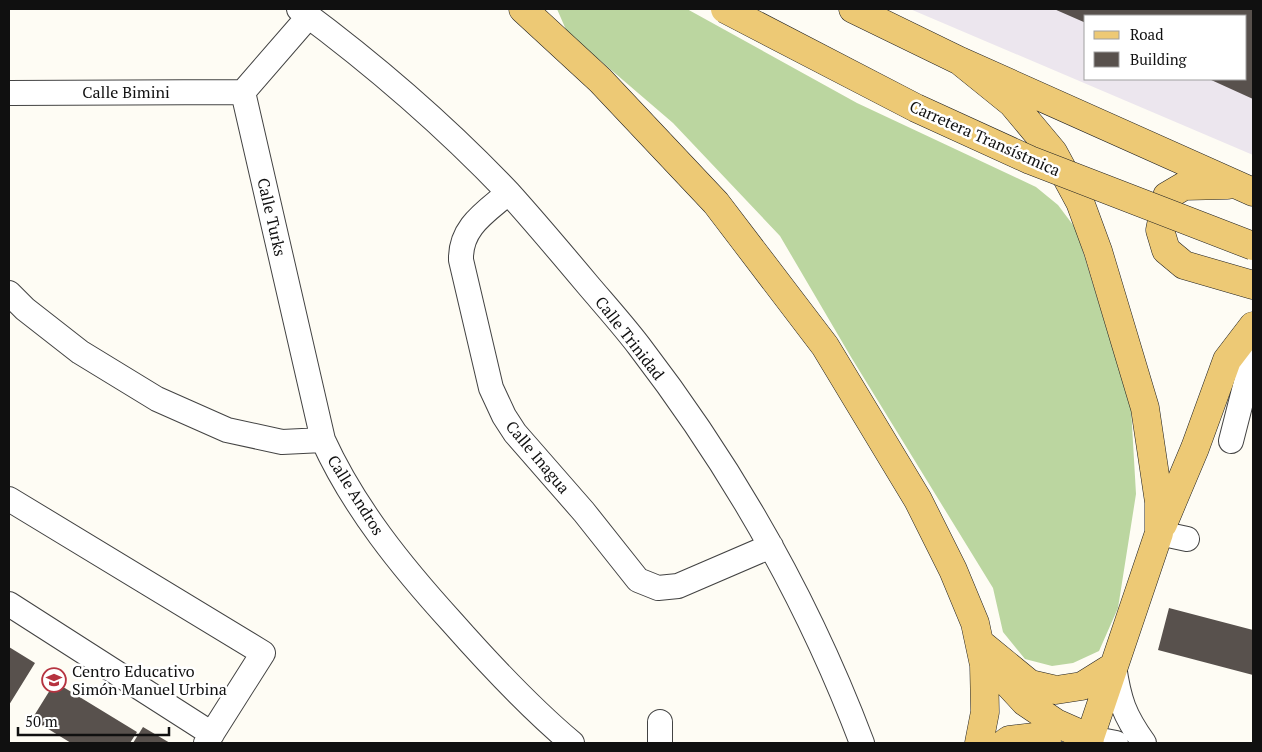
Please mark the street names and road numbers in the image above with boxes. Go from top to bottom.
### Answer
street label: Calle Bimini [82,81,170,103]
street label: Carretera Transístmica [906,95,1064,181]
street label: Calle Turks [252,176,292,258]
street label: Calle Trinidad [590,292,670,384]
street label: Calle Inagua [501,416,575,498]
street label: Calle Andros [323,451,389,539]

